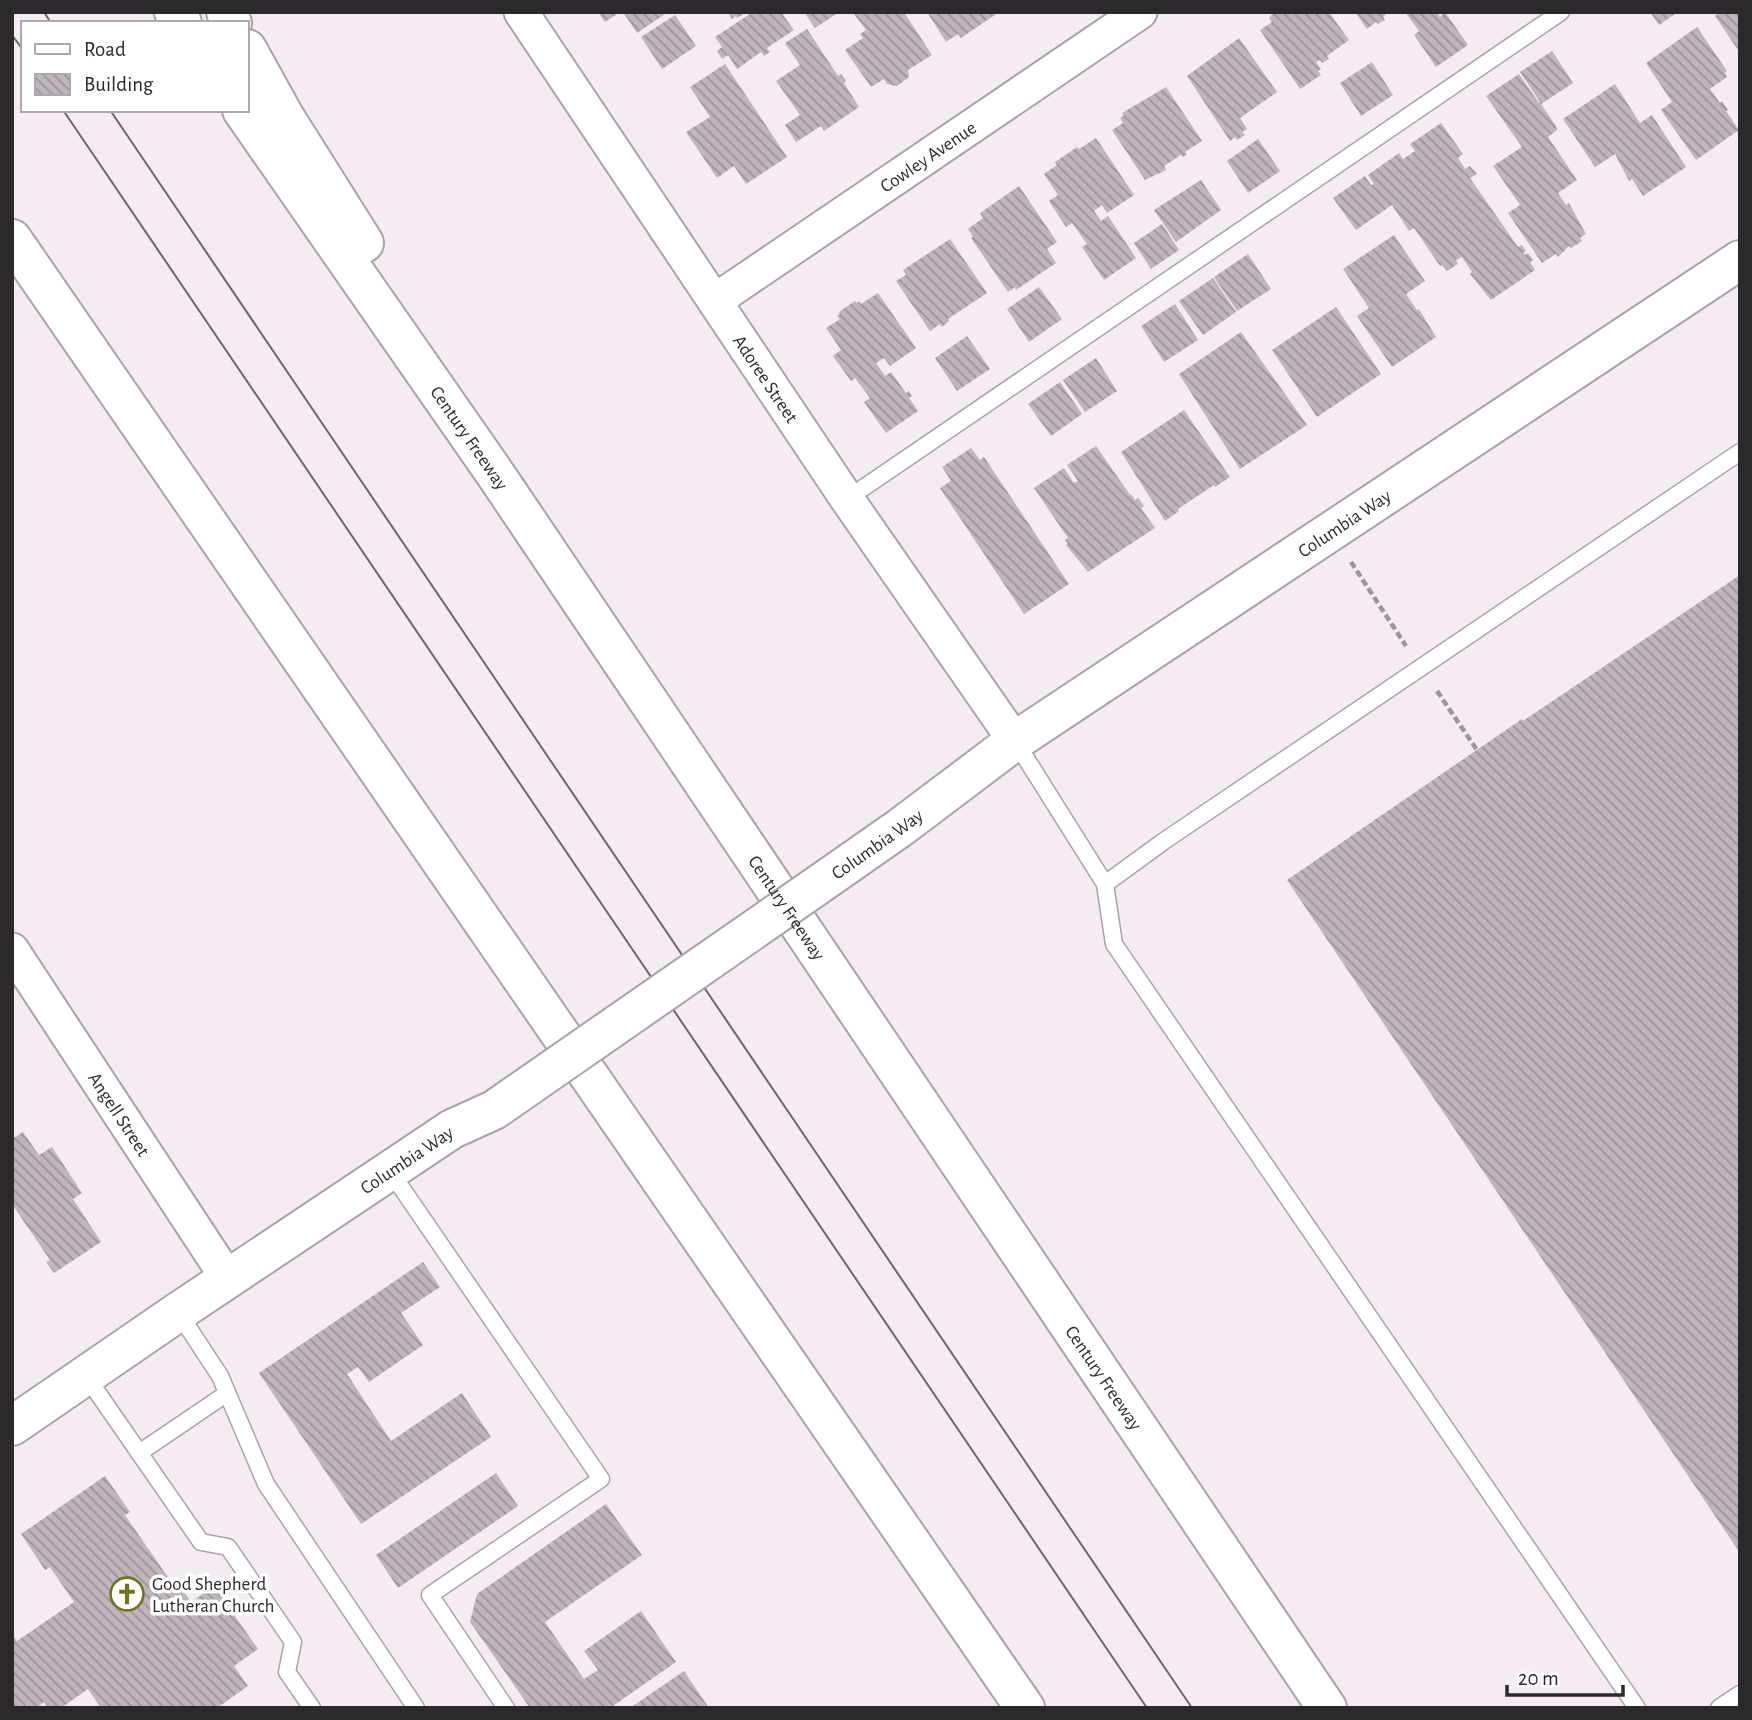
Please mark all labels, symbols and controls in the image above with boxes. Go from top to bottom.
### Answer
legend [21,21,248,112]
text: Road [84,39,126,60]
text: Building [84,74,154,95]
street label: Cowley Avenue [877,118,980,197]
street label: Adoree Street [729,332,801,427]
street label: Century Freeway [426,383,511,494]
street label: Columbia Way [1295,486,1395,562]
street label: Columbia Way [828,806,927,884]
street label: Century Freeway [744,852,828,964]
street label: Angell Street [84,1069,153,1160]
street label: Columbia Way [357,1123,457,1198]
street label: Century Freeway [1061,1323,1145,1434]
church icon: Good Shepherd Lutheran Church [108,1575,146,1613]
place label: Good Shepherd Lutheran Church [152,1575,274,1616]
scale bar [1507,1654,1622,1698]
text: 20 m [1518,1668,1559,1689]

